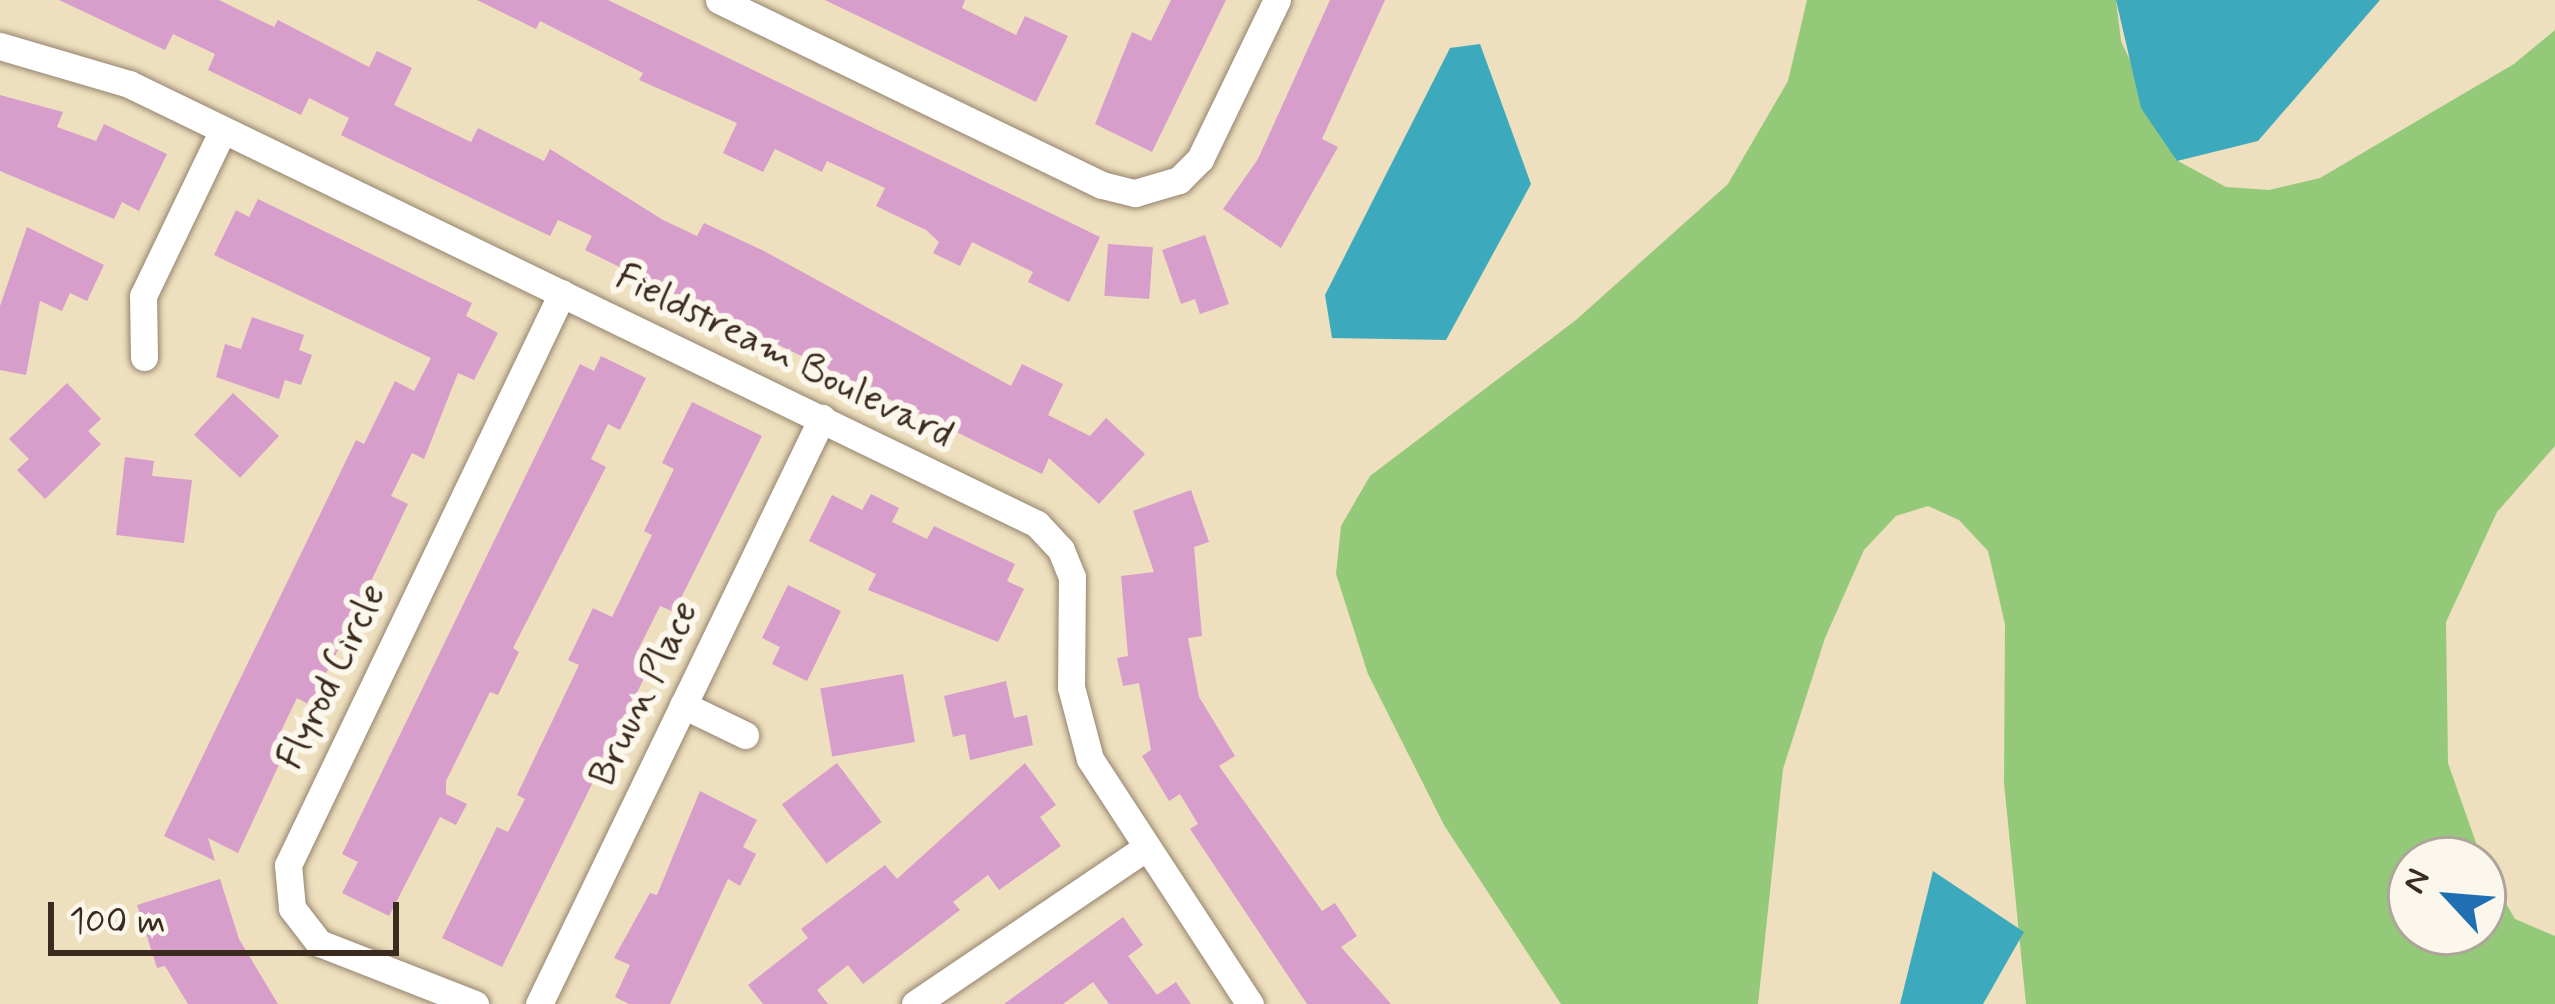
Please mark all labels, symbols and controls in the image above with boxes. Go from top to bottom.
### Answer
street label: Fieldstream Boulevard [612,257,956,457]
street label: Flyrod Circle [267,575,399,779]
street label: Bruun Place [580,594,710,794]
north arrow [2387,836,2507,956]
text: N [2393,862,2442,901]
scale bar [54,878,405,952]
text: 100 m [69,899,166,946]

